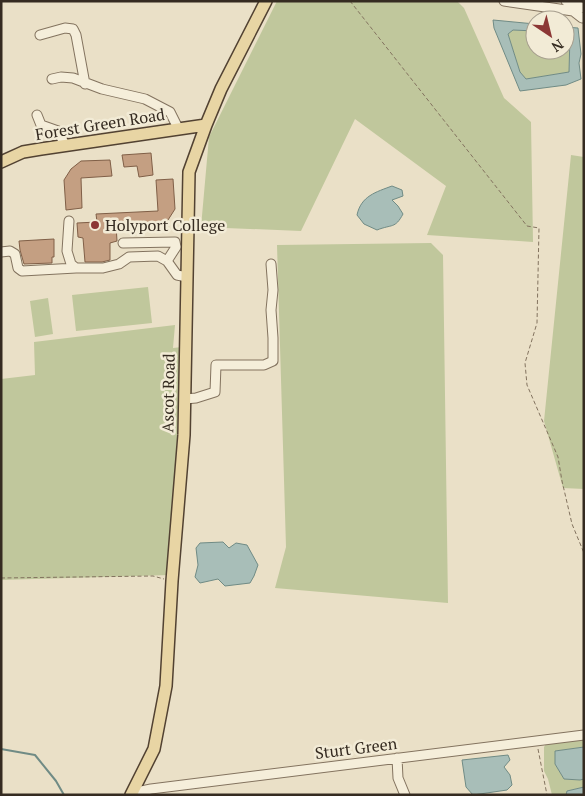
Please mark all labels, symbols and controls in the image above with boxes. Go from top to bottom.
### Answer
north arrow [525,10,575,60]
text: N [548,35,568,57]
street label: Forest Green Road [34,103,166,145]
place label: Holyport College [105,214,225,236]
marker: Holyport College [89,219,101,231]
street label: Ascot Road [156,353,180,433]
street label: Sturt Green [314,732,399,764]

